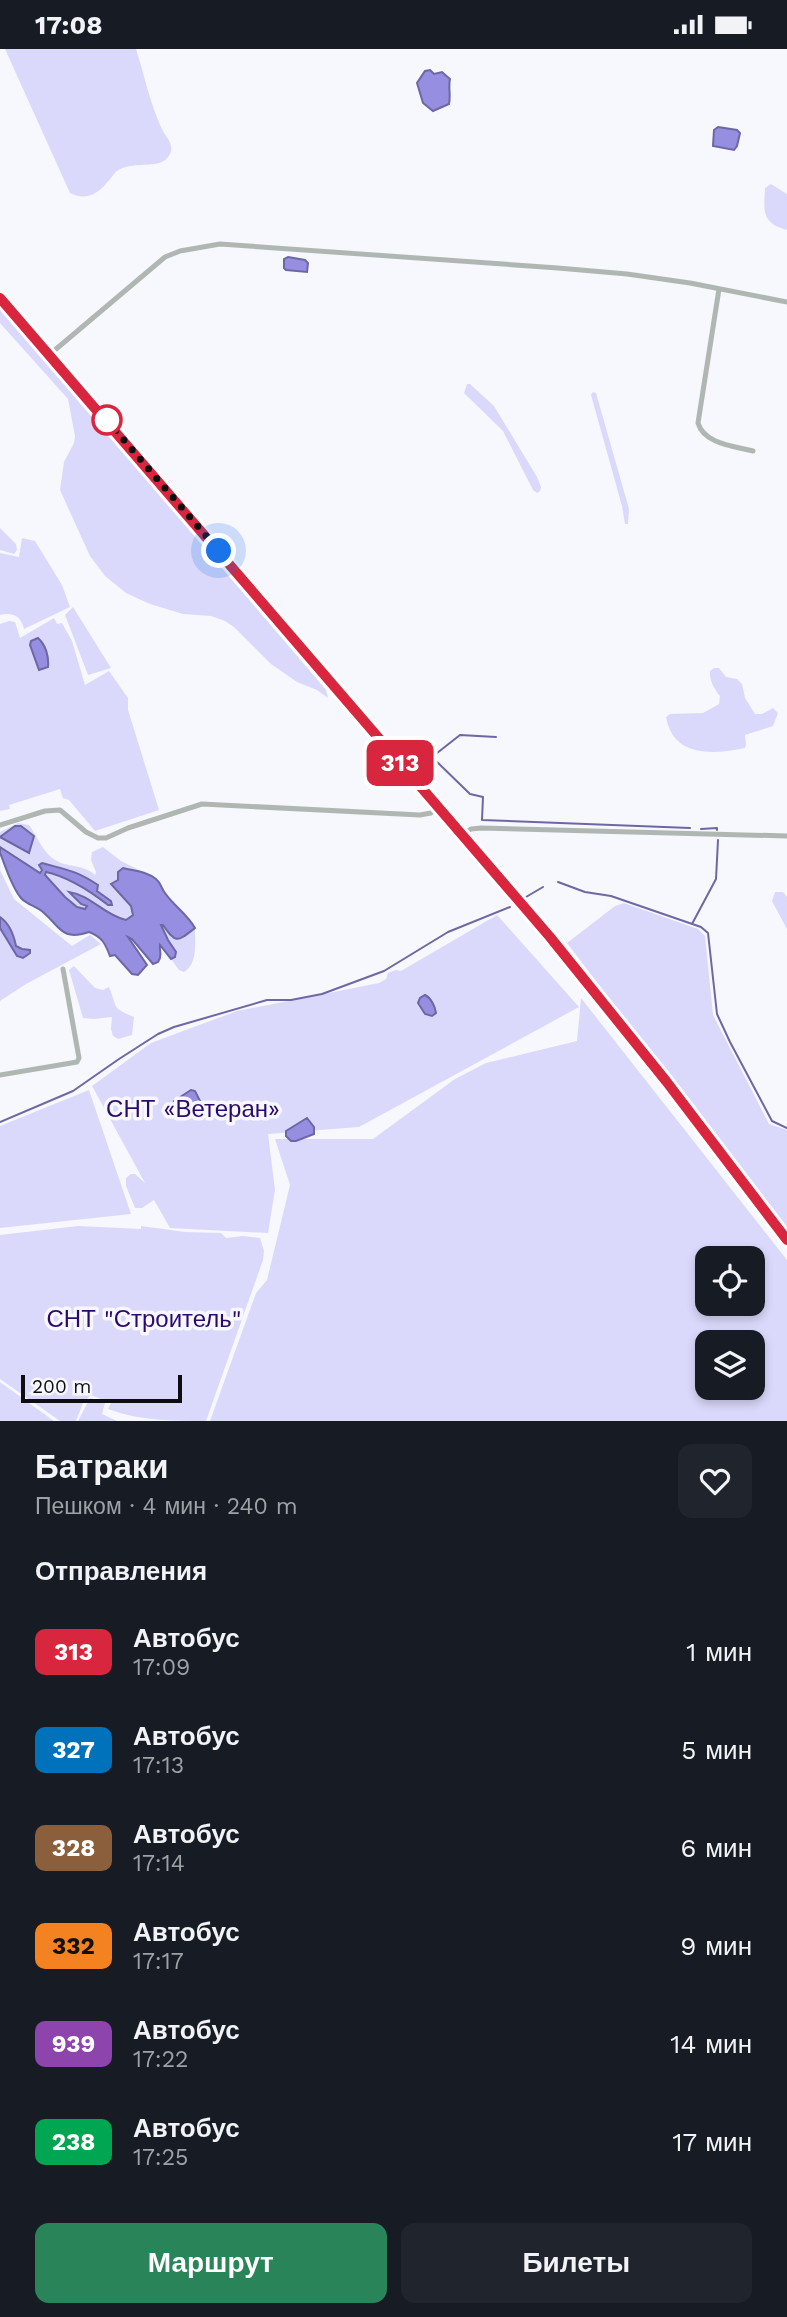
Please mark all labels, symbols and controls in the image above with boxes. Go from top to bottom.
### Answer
text: 17:08 [35,10,102,40]
unlabelled marker [92,405,122,435]
your location [201,533,236,568]
line badge: 313 [360,740,440,786]
text: 313 [381,749,419,777]
park label: СНТ «Ветеран» [106,1095,280,1123]
map controls [695,1246,765,1400]
button: locate [695,1246,765,1316]
park label: СНТ "Строитель" [46,1305,242,1333]
button: layers [695,1330,765,1400]
scale bar [21,1372,182,1404]
text: 200 m [32,1375,91,1398]
button: heart [678,1444,752,1518]
text: Батраки [35,1447,169,1486]
text: Пешком · 4 мин · 240 m [35,1493,298,1520]
text: Отправления [35,1556,207,1586]
text: Автобус [133,1623,240,1653]
text: 1 мин [686,1637,752,1667]
text: 313 [54,1638,93,1666]
text: 17:09 [133,1654,190,1681]
text: Автобус [133,1721,240,1751]
text: 5 мин [681,1735,752,1765]
text: 327 [52,1736,95,1764]
text: 17:13 [133,1752,184,1779]
text: Автобус [133,1819,240,1849]
text: 6 мин [681,1833,752,1863]
text: 328 [52,1834,95,1862]
text: 17:14 [133,1850,185,1877]
text: Автобус [133,1917,240,1947]
text: 9 мин [680,1931,752,1961]
text: 332 [52,1932,95,1960]
text: 17:17 [133,1948,184,1975]
text: Автобус [133,2015,240,2045]
text: 14 мин [670,2029,752,2059]
text: 939 [52,2030,95,2058]
text: 17:22 [133,2046,189,2073]
text: Автобус [133,2113,240,2143]
text: 17 мин [672,2127,752,2157]
text: 238 [52,2128,95,2156]
text: 17:25 [133,2144,188,2171]
button: Маршрут [35,2223,387,2303]
button: Билеты [401,2223,752,2303]

